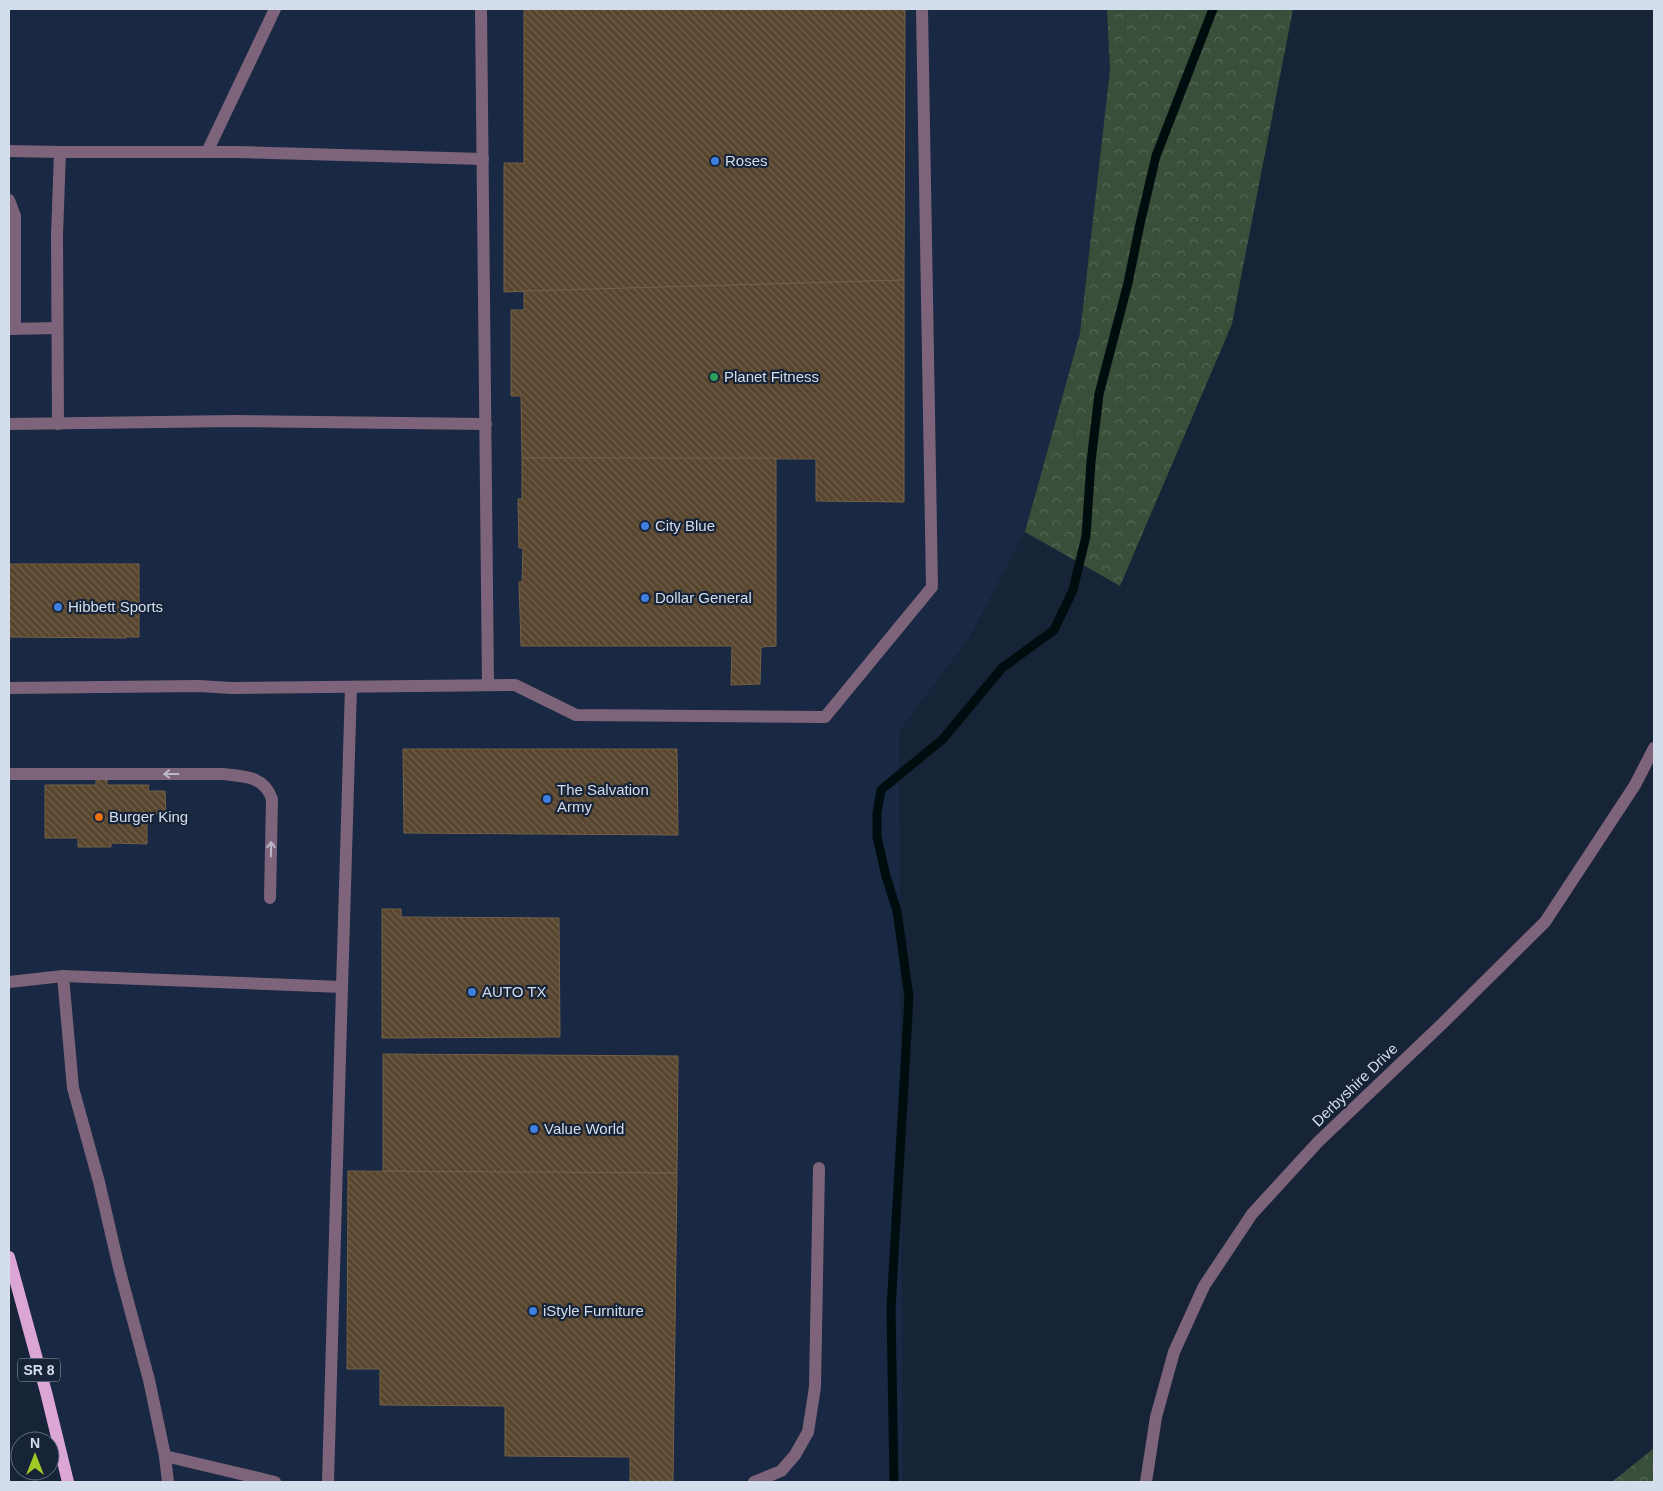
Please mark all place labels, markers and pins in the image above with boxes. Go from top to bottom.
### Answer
place label: Roses [725,152,768,169]
marker: Roses [709,155,721,167]
place label: Planet Fitness [724,368,819,385]
marker: Planet Fitness [708,371,720,383]
place label: City Blue [655,517,715,534]
marker: City Blue [639,520,651,532]
place label: Dollar General [655,589,752,606]
marker: Dollar General [639,592,651,604]
place label: Hibbett Sports [68,598,163,615]
marker: Hibbett Sports [52,601,64,613]
place label: The Salvation Army [557,781,649,815]
marker: The Salvation Army [541,793,553,805]
place label: Burger King [109,808,188,825]
marker: Burger King [93,811,105,823]
place label: AUTO TX [482,983,546,1000]
marker: AUTO TX [466,986,478,998]
place label: Value World [544,1120,624,1137]
marker: Value World [528,1123,540,1135]
place label: iStyle Furniture [543,1302,644,1319]
marker: iStyle Furniture [527,1305,539,1317]

